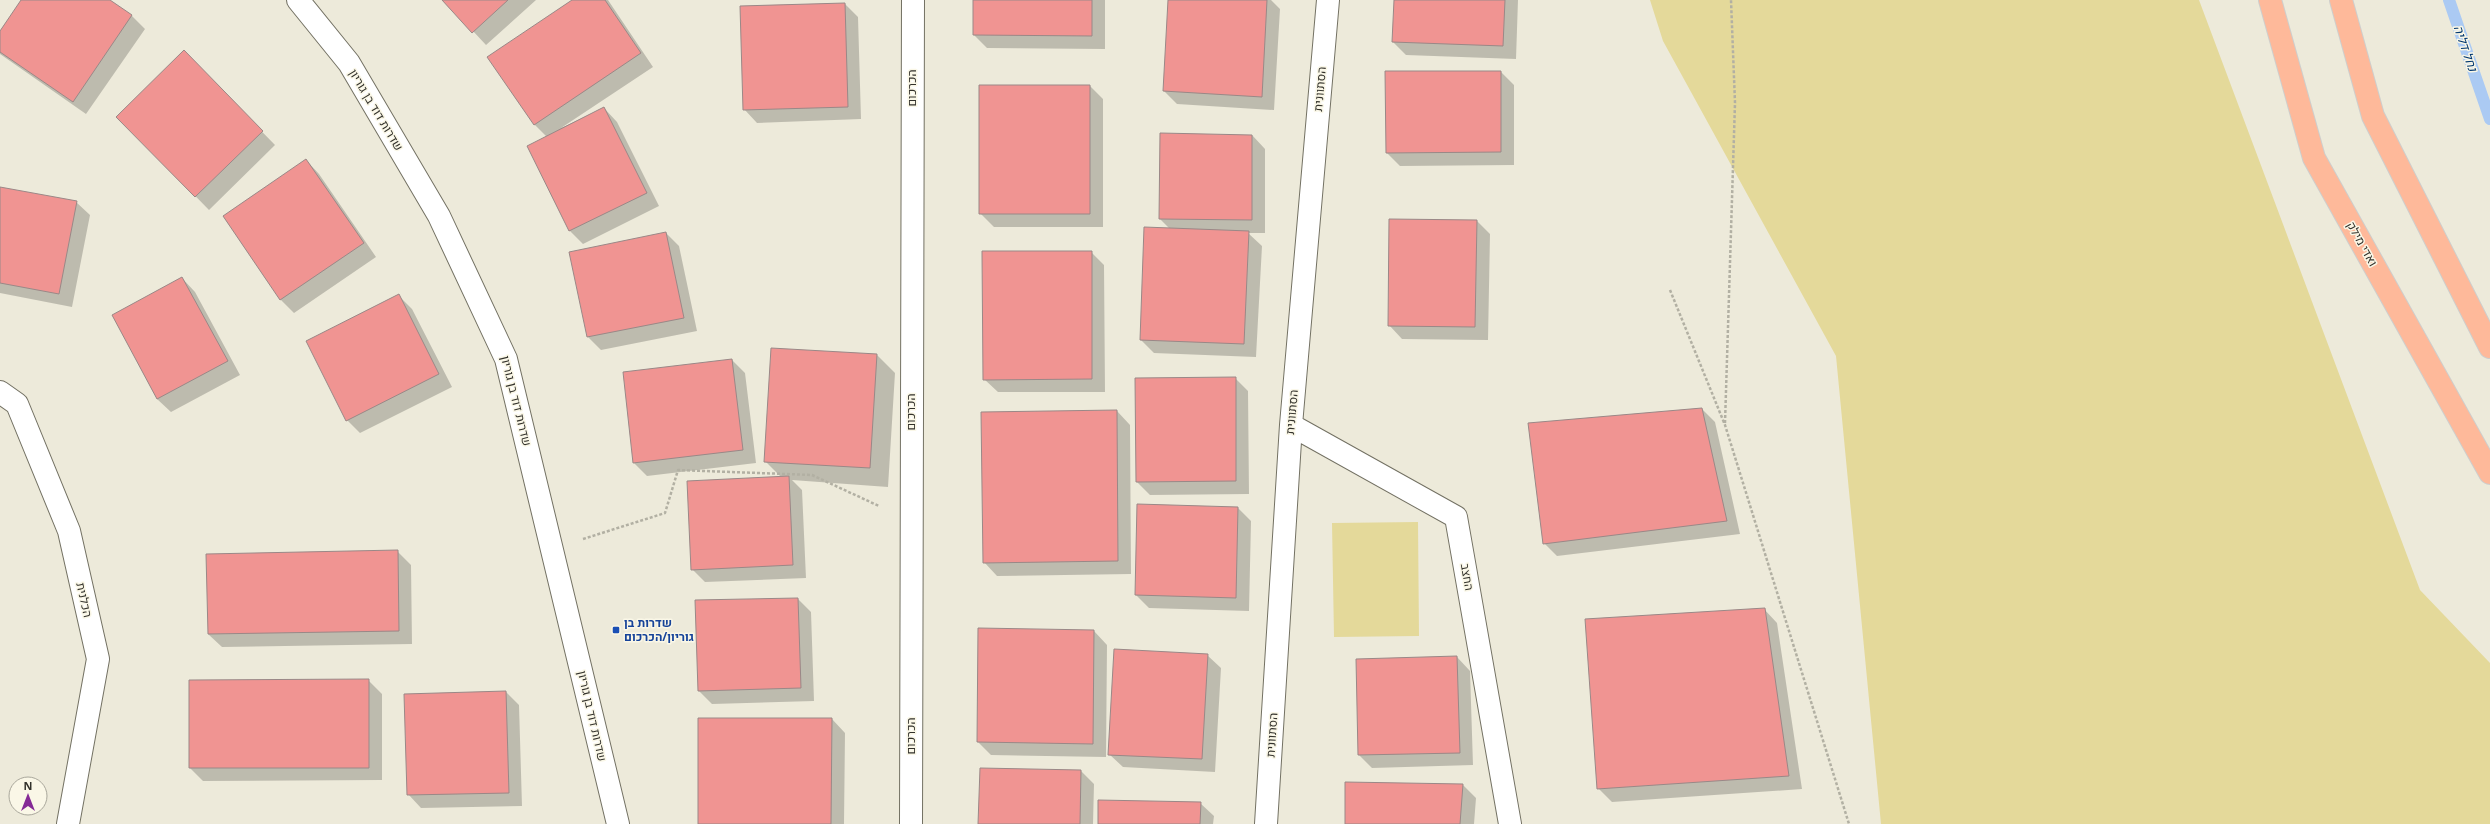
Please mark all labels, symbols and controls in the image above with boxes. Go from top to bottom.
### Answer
water label: נחל דליה [2450,23,2483,75]
street label: שדרות דוד בן גוריון [345,66,408,154]
street label: הסתוונית [1309,66,1330,112]
street label: הכרכום [903,69,920,107]
street label: ואדי מילק [2343,218,2382,269]
street label: שדרות דוד בן גוריון [497,354,536,448]
street label: הסתוונית [1281,389,1302,435]
street label: הכרכום [902,393,919,431]
street label: החצב [1457,562,1478,592]
street label: הכלנית [72,581,97,619]
place label: שדרות בן גוריון/הכרכום [624,614,694,645]
marker: שדרות בן גוריון/הכרכום [611,625,621,635]
street label: שדרות דוד בן גוריון [574,669,611,763]
street label: הסתוונית [1261,712,1282,758]
street label: הכרכום [902,717,919,755]
north arrow [8,776,48,816]
text: N [24,778,32,793]

